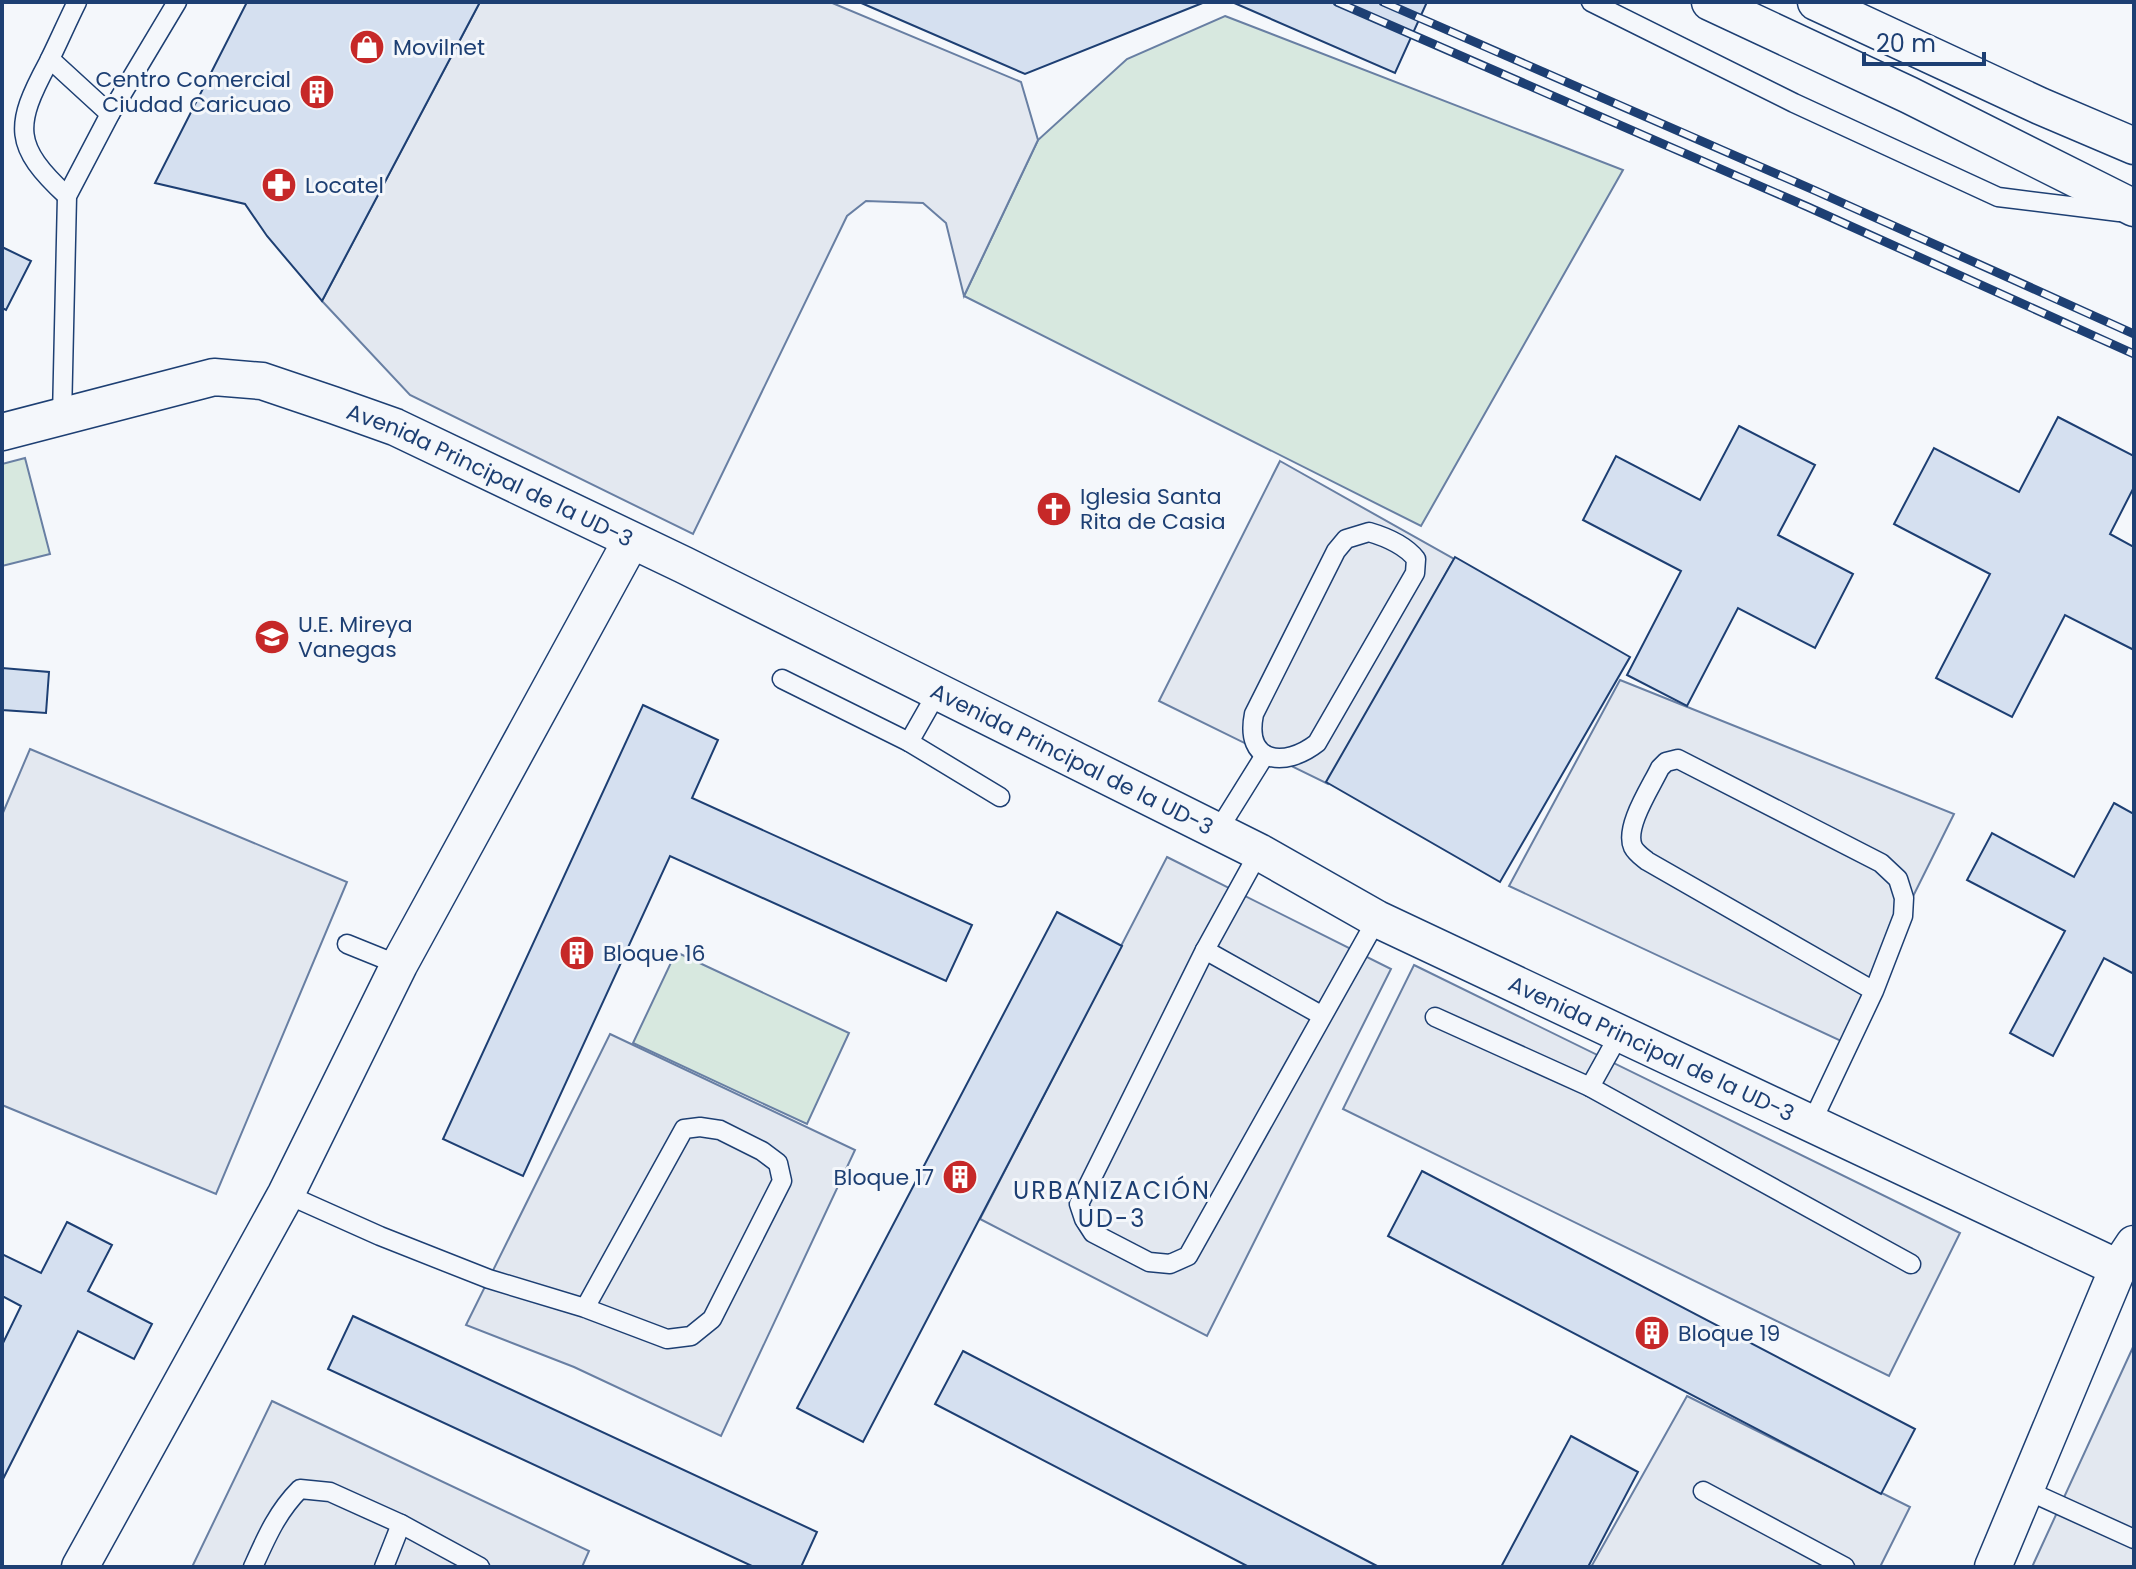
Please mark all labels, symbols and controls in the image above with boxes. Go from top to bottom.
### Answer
scale bar [1864,16,1984,66]
text: 20 m [1876,27,1936,60]
shop icon: Movilnet [348,28,386,66]
place label: Movilnet [393,32,485,63]
place label: Centro Comercial Ciudad Caricuao [96,64,291,120]
building icon: Centro Comercial Ciudad Caricuao [298,73,336,111]
pharmacy icon: Locatel [260,166,298,204]
place label: Locatel [305,170,384,201]
street label: Avenida Principal de la UD-3 [343,396,638,554]
place label: Iglesia Santa Rita de Casia [1080,481,1226,537]
church icon: Iglesia Santa Rita de Casia [1035,490,1073,528]
place label: U.E. Mireya Vanegas [298,609,413,665]
school or university icon: U.E. Mireya Vanegas [253,618,291,656]
street label: Avenida Principal de la UD-3 [926,675,1219,842]
building icon: Bloque 16 [558,934,596,972]
place label: Bloque 16 [603,938,705,969]
street label: Avenida Principal de la UD-3 [1504,968,1799,1129]
building icon: Bloque 17 [941,1158,979,1196]
place label: Bloque 17 [834,1162,934,1193]
district label: URBANIZACIÓN UD-3 [1013,1174,1211,1235]
building icon: Bloque 19 [1633,1314,1671,1352]
place label: Bloque 19 [1678,1318,1780,1349]

